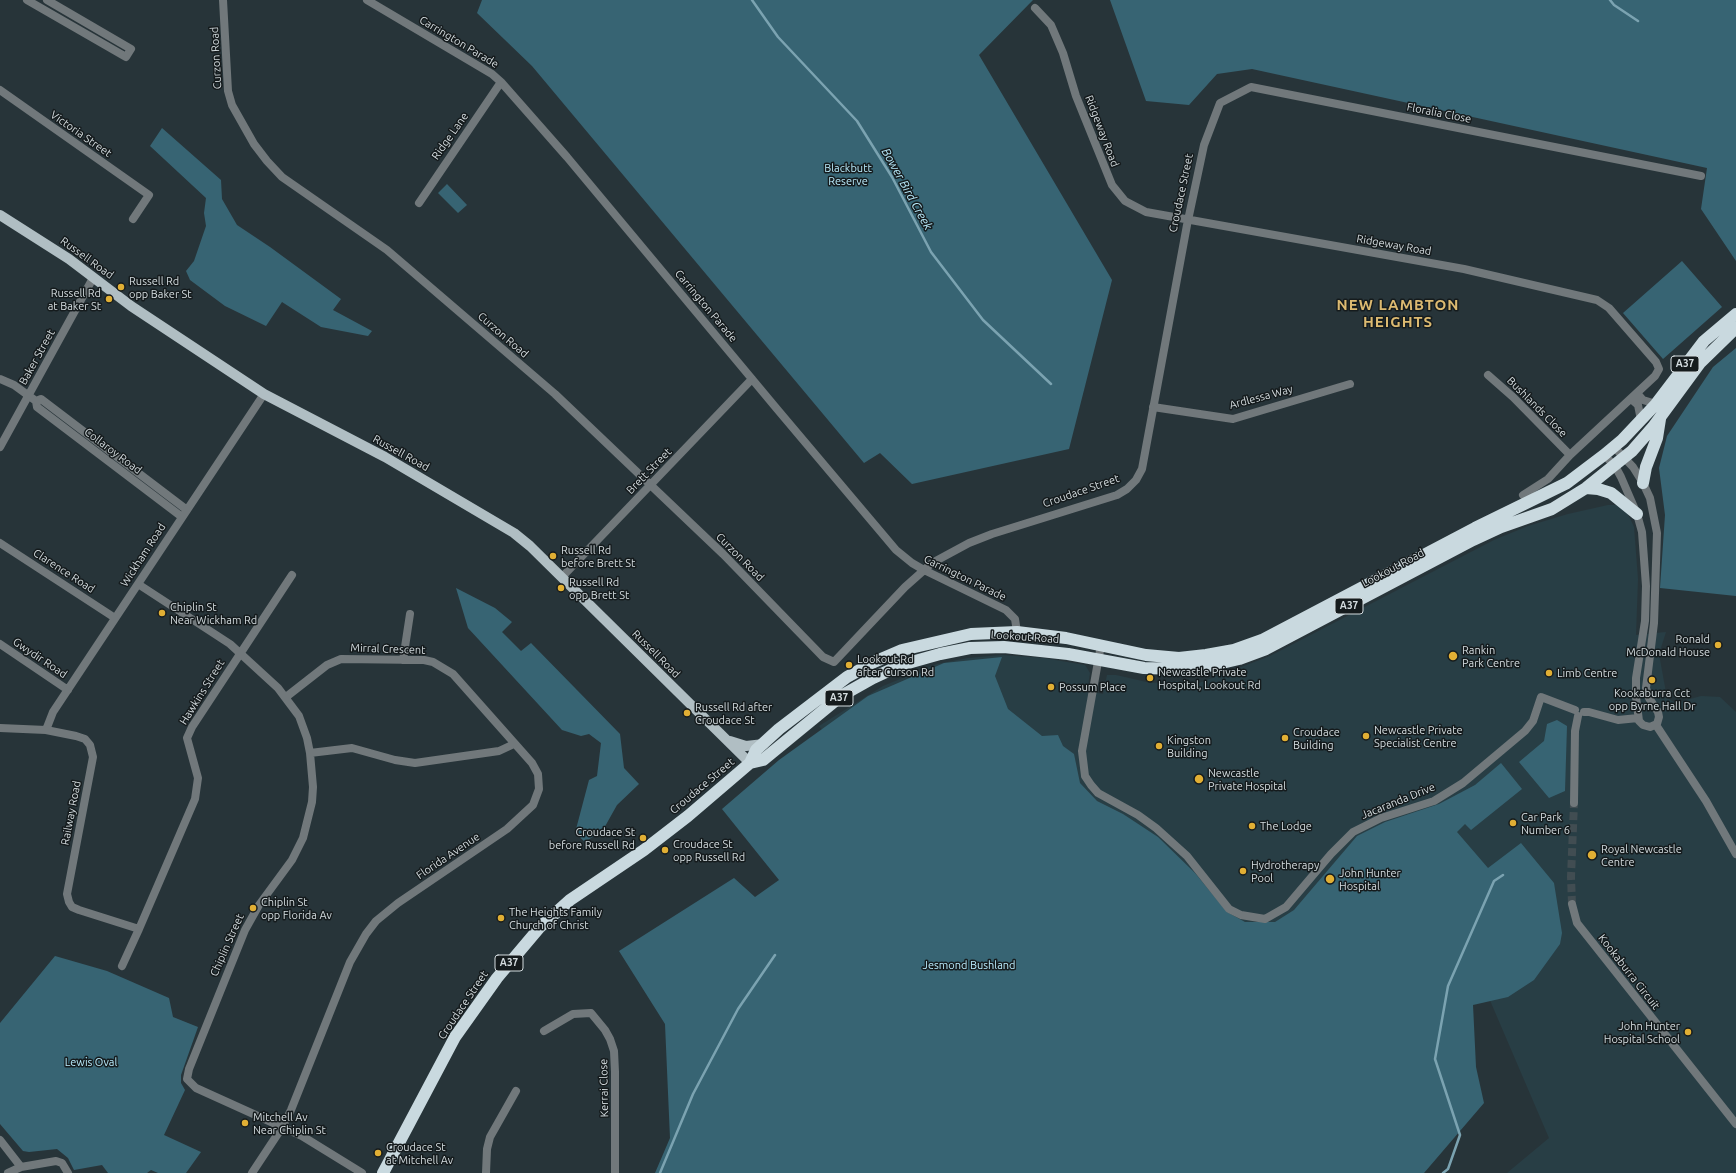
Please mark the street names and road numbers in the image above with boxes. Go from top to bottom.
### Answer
street label: Carrington Parade [417,13,501,71]
street label: Curzon Road [208,26,224,90]
street label: Ridgeway Road [1082,93,1122,169]
street label: Floralia Close [1406,100,1472,126]
street label: Victoria Street [48,108,114,160]
street label: Ridge Lane [429,110,471,162]
street label: Croudace Street [1166,152,1196,234]
street label: Ridgeway Road [1356,232,1432,258]
street label: Russell Road [58,234,116,282]
street label: Carrington Parade [672,267,740,345]
street label: Curzon Road [475,309,531,361]
street label: Baker Street [16,327,58,387]
road number: A37 [1671,356,1699,372]
street label: Bushlands Close [1504,374,1570,440]
street label: Ardlessa Way [1228,382,1294,412]
street label: Collaroy Road [82,425,144,477]
street label: Russell Road [371,432,431,474]
street label: Brett Street [624,445,674,497]
street label: Croudace Street [1041,472,1121,510]
street label: Wickham Road [118,521,168,589]
street label: Curzon Road [713,530,767,584]
street label: Clarence Road [31,546,97,596]
street label: Lookout Road [1360,546,1426,590]
street label: Carrington Parade [922,552,1008,604]
road number: A37 [1335,598,1363,614]
street label: Russell Road [629,627,683,681]
street label: Lookout Road [990,628,1060,646]
street label: Gwydir Road [10,635,70,681]
street label: Mirral Crescent [350,641,426,657]
street label: Hawkins Street [177,657,227,727]
road number: A37 [825,690,853,706]
street label: Croudace Street [667,755,737,817]
street label: Railway Road [58,780,84,846]
street label: Jacaranda Drive [1359,780,1437,822]
street label: Florida Avenue [414,830,482,882]
street label: Chiplin Street [207,912,247,978]
street label: Kookaburra Circuit [1596,932,1662,1012]
road number: A37 [495,955,523,971]
street label: Croudace Street [435,968,491,1042]
street label: Kerrai Close [597,1059,611,1117]

